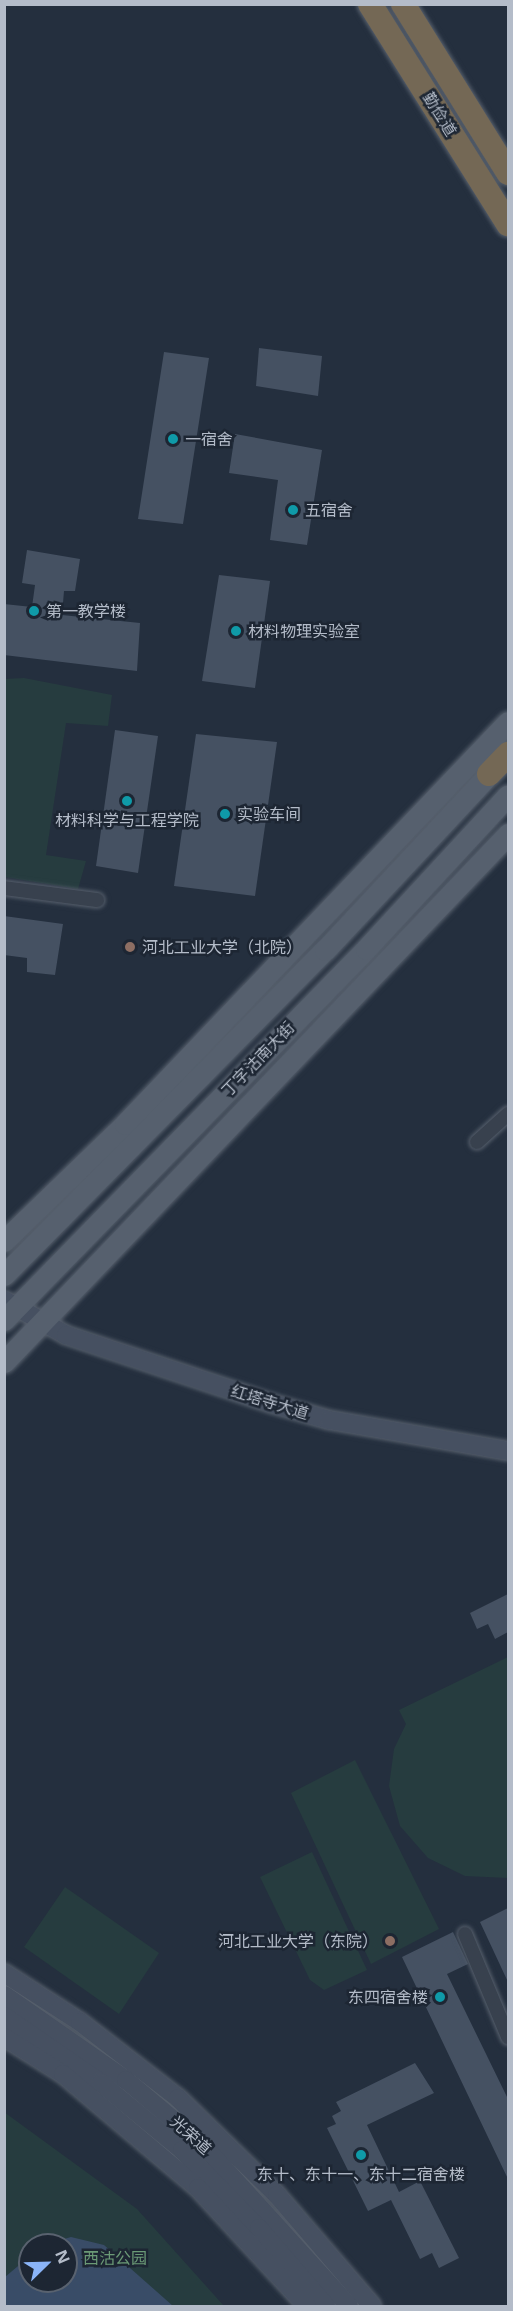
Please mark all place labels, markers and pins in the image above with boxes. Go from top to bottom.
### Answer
place label: 一宿舍 [185,429,233,449]
marker: 一宿舍 [166,432,180,446]
place label: 五宿舍 [305,500,353,520]
marker: 五宿舍 [286,503,300,517]
place label: 第一教学楼 [46,601,126,621]
marker: 第一教学楼 [27,604,41,618]
place label: 材料物理实验室 [248,621,360,641]
marker: 材料物理实验室 [229,624,243,638]
marker: 材料科学与工程学院 [120,794,134,808]
place label: 实验车间 [237,804,301,824]
marker: 实验车间 [218,807,232,821]
place label: 材料科学与工程学院 [55,810,199,830]
place label: 河北工业大学（北院） [142,937,302,957]
marker: 河北工业大学（北院） [123,940,137,954]
place label: 河北工业大学（东院） [218,1931,378,1951]
marker: 河北工业大学（东院） [383,1934,397,1948]
place label: 东四宿舍楼 [348,1987,428,2007]
marker: 东四宿舍楼 [433,1990,447,2004]
marker: 东十、东十一、东十二宿舍楼 [354,2148,368,2162]
place label: 东十、东十一、东十二宿舍楼 [257,2164,465,2184]

